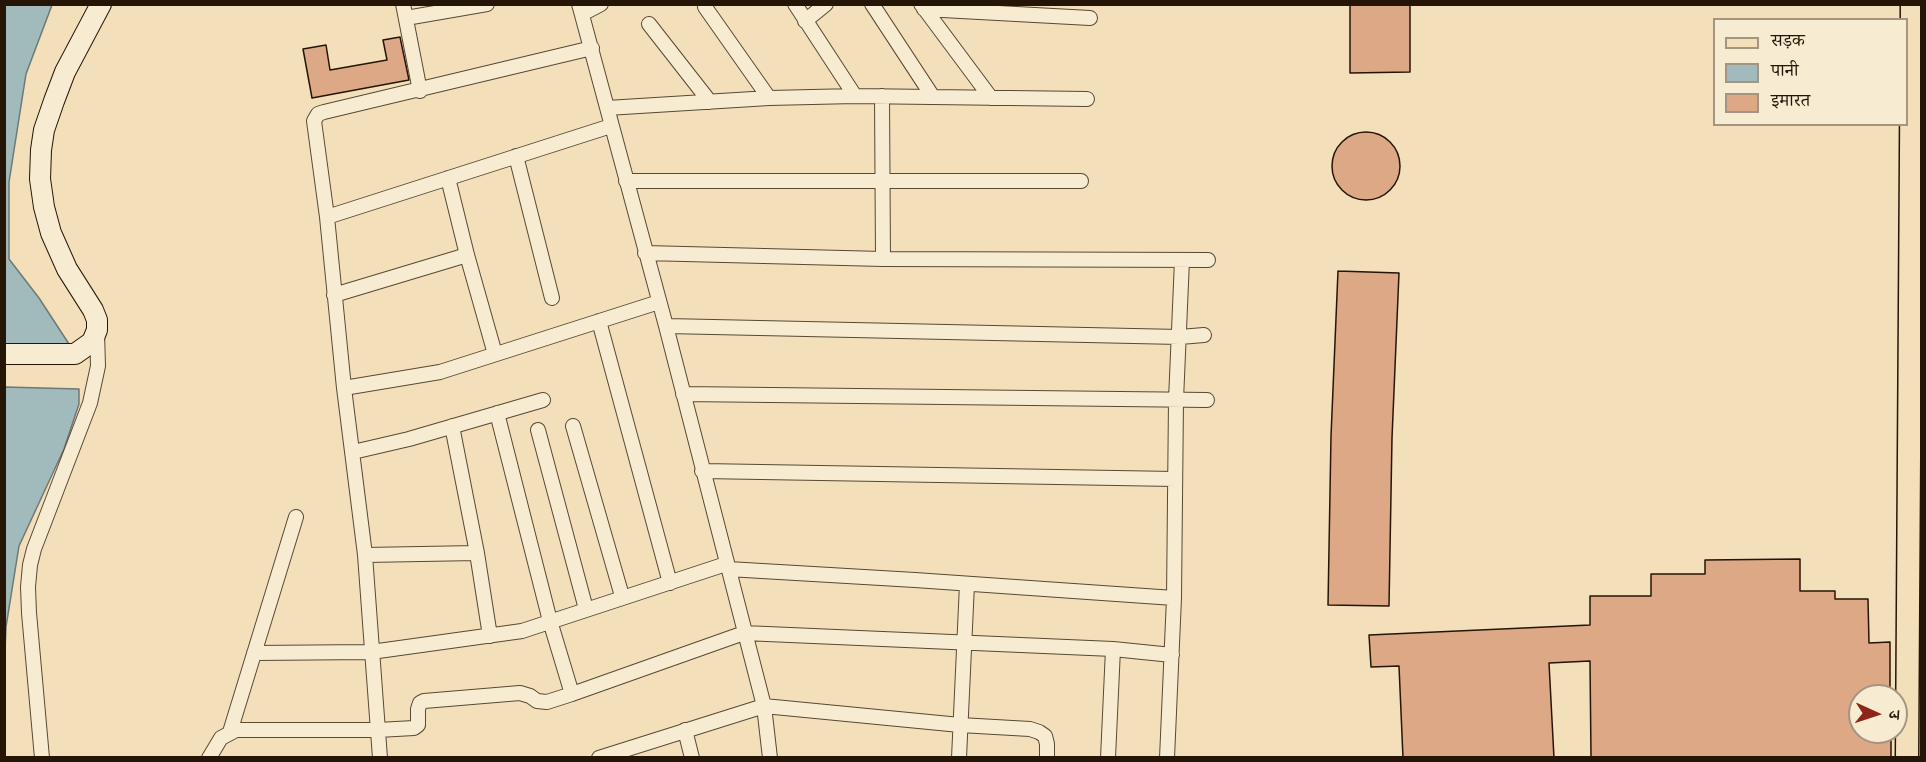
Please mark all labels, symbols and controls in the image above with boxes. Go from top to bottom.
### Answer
legend [1713,18,1908,126]
text: सड़क [1771,30,1805,51]
text: पानी [1771,60,1798,81]
text: इमारत [1771,90,1810,111]
north arrow [1848,684,1908,744]
text: उ [1885,710,1904,719]

